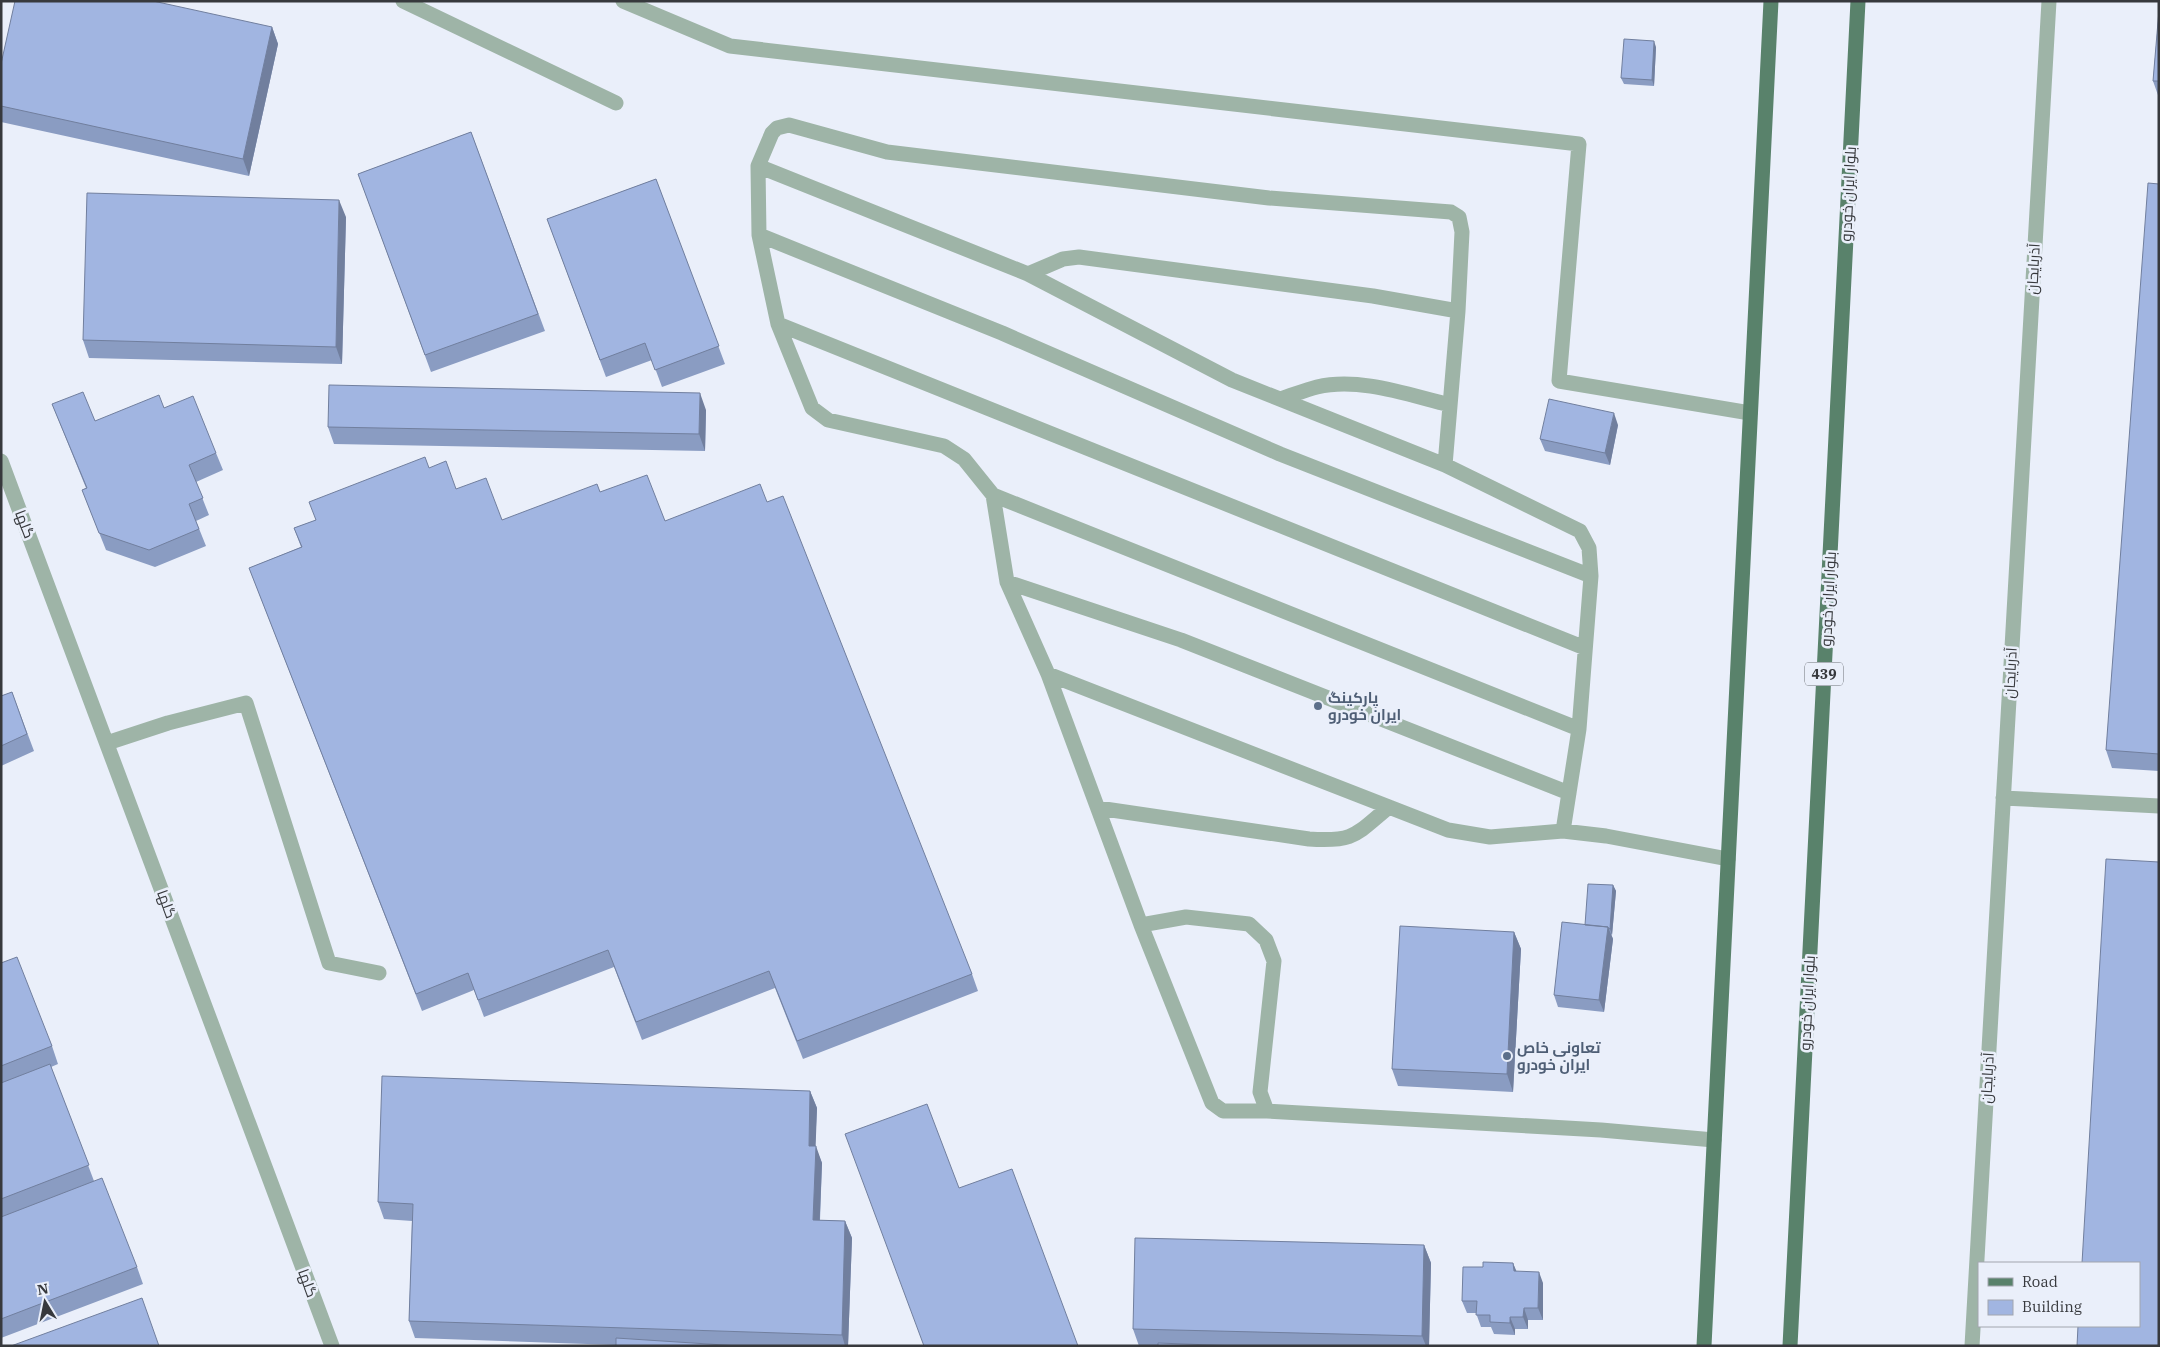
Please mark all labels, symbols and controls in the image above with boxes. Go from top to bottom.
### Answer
street label: بلوار ایران خودرو [1836,146,1861,242]
street label: آذربایجان [2022,243,2045,295]
street label: گلها [10,507,39,541]
street label: بلوار ایران خودرو [1816,551,1841,647]
street label: آذربایجان [1999,647,2022,699]
road number: 439 [1805,662,1843,686]
place label: پارکینگ ایران خودرو [1328,688,1401,724]
marker: پارکینگ ایران خودرو [1312,700,1324,712]
street label: گلها [152,887,181,921]
street label: بلوار ایران خودرو [1795,955,1820,1051]
place label: تعاونی خاص ایران خودرو [1517,1038,1601,1074]
marker: تعاونی خاص ایران خودرو [1501,1050,1513,1062]
street label: آذربایجان [1976,1052,1999,1104]
legend [1978,1262,2140,1327]
street label: گلها [293,1266,322,1300]
text: Road [2022,1272,2058,1291]
north arrow [20,1277,70,1327]
text: N [36,1279,50,1299]
text: Building [2022,1297,2082,1316]

